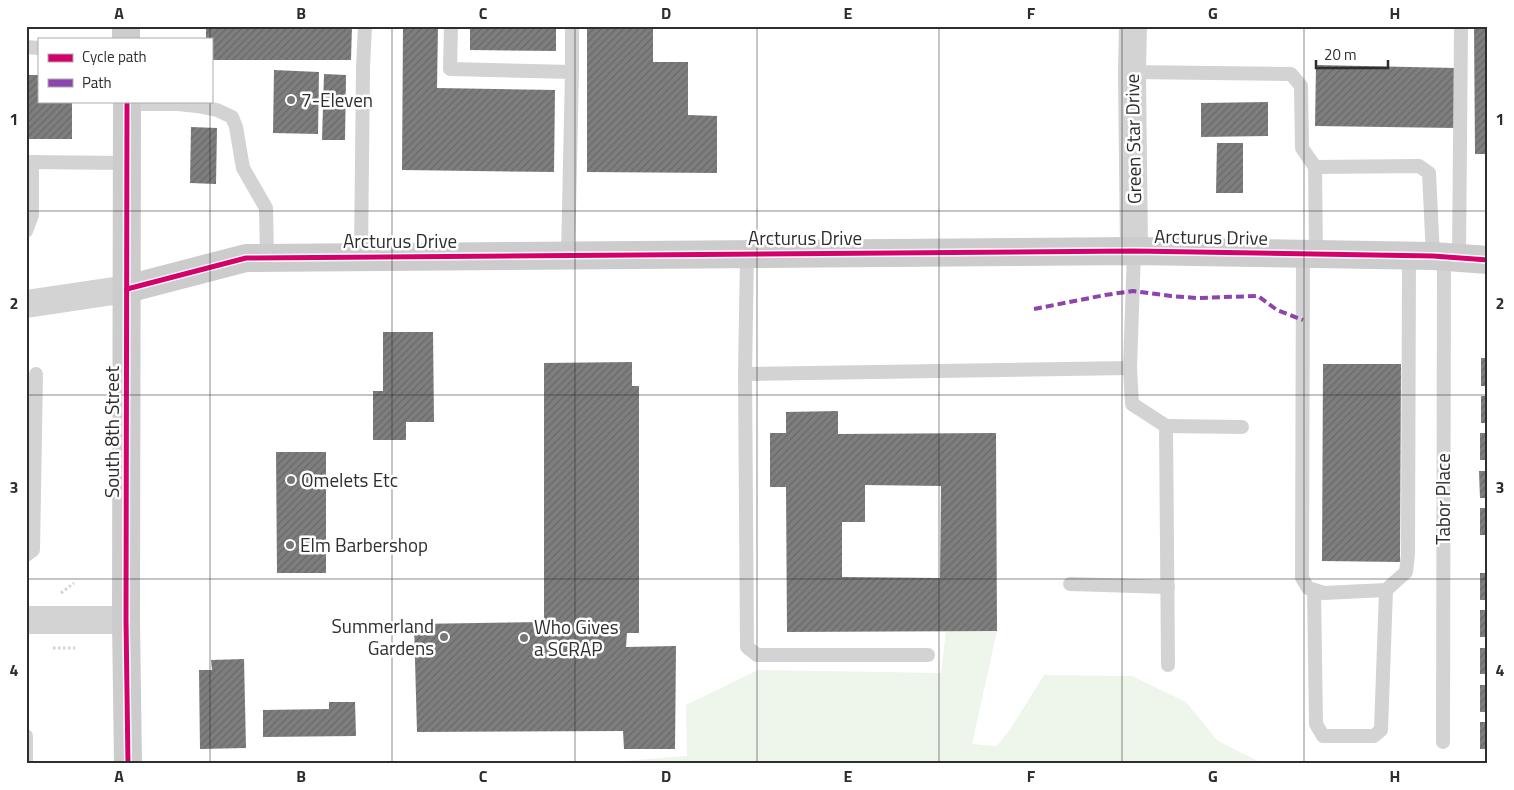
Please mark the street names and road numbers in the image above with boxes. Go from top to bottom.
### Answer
street label: Green Star Drive [1117,74,1148,204]
street label: Arcturus Drive [1154,221,1268,252]
street label: Arcturus Drive [748,223,862,252]
street label: Arcturus Drive [343,226,457,255]
street label: South 8th Street [97,366,126,498]
street label: Tabor Place [1428,453,1457,545]

